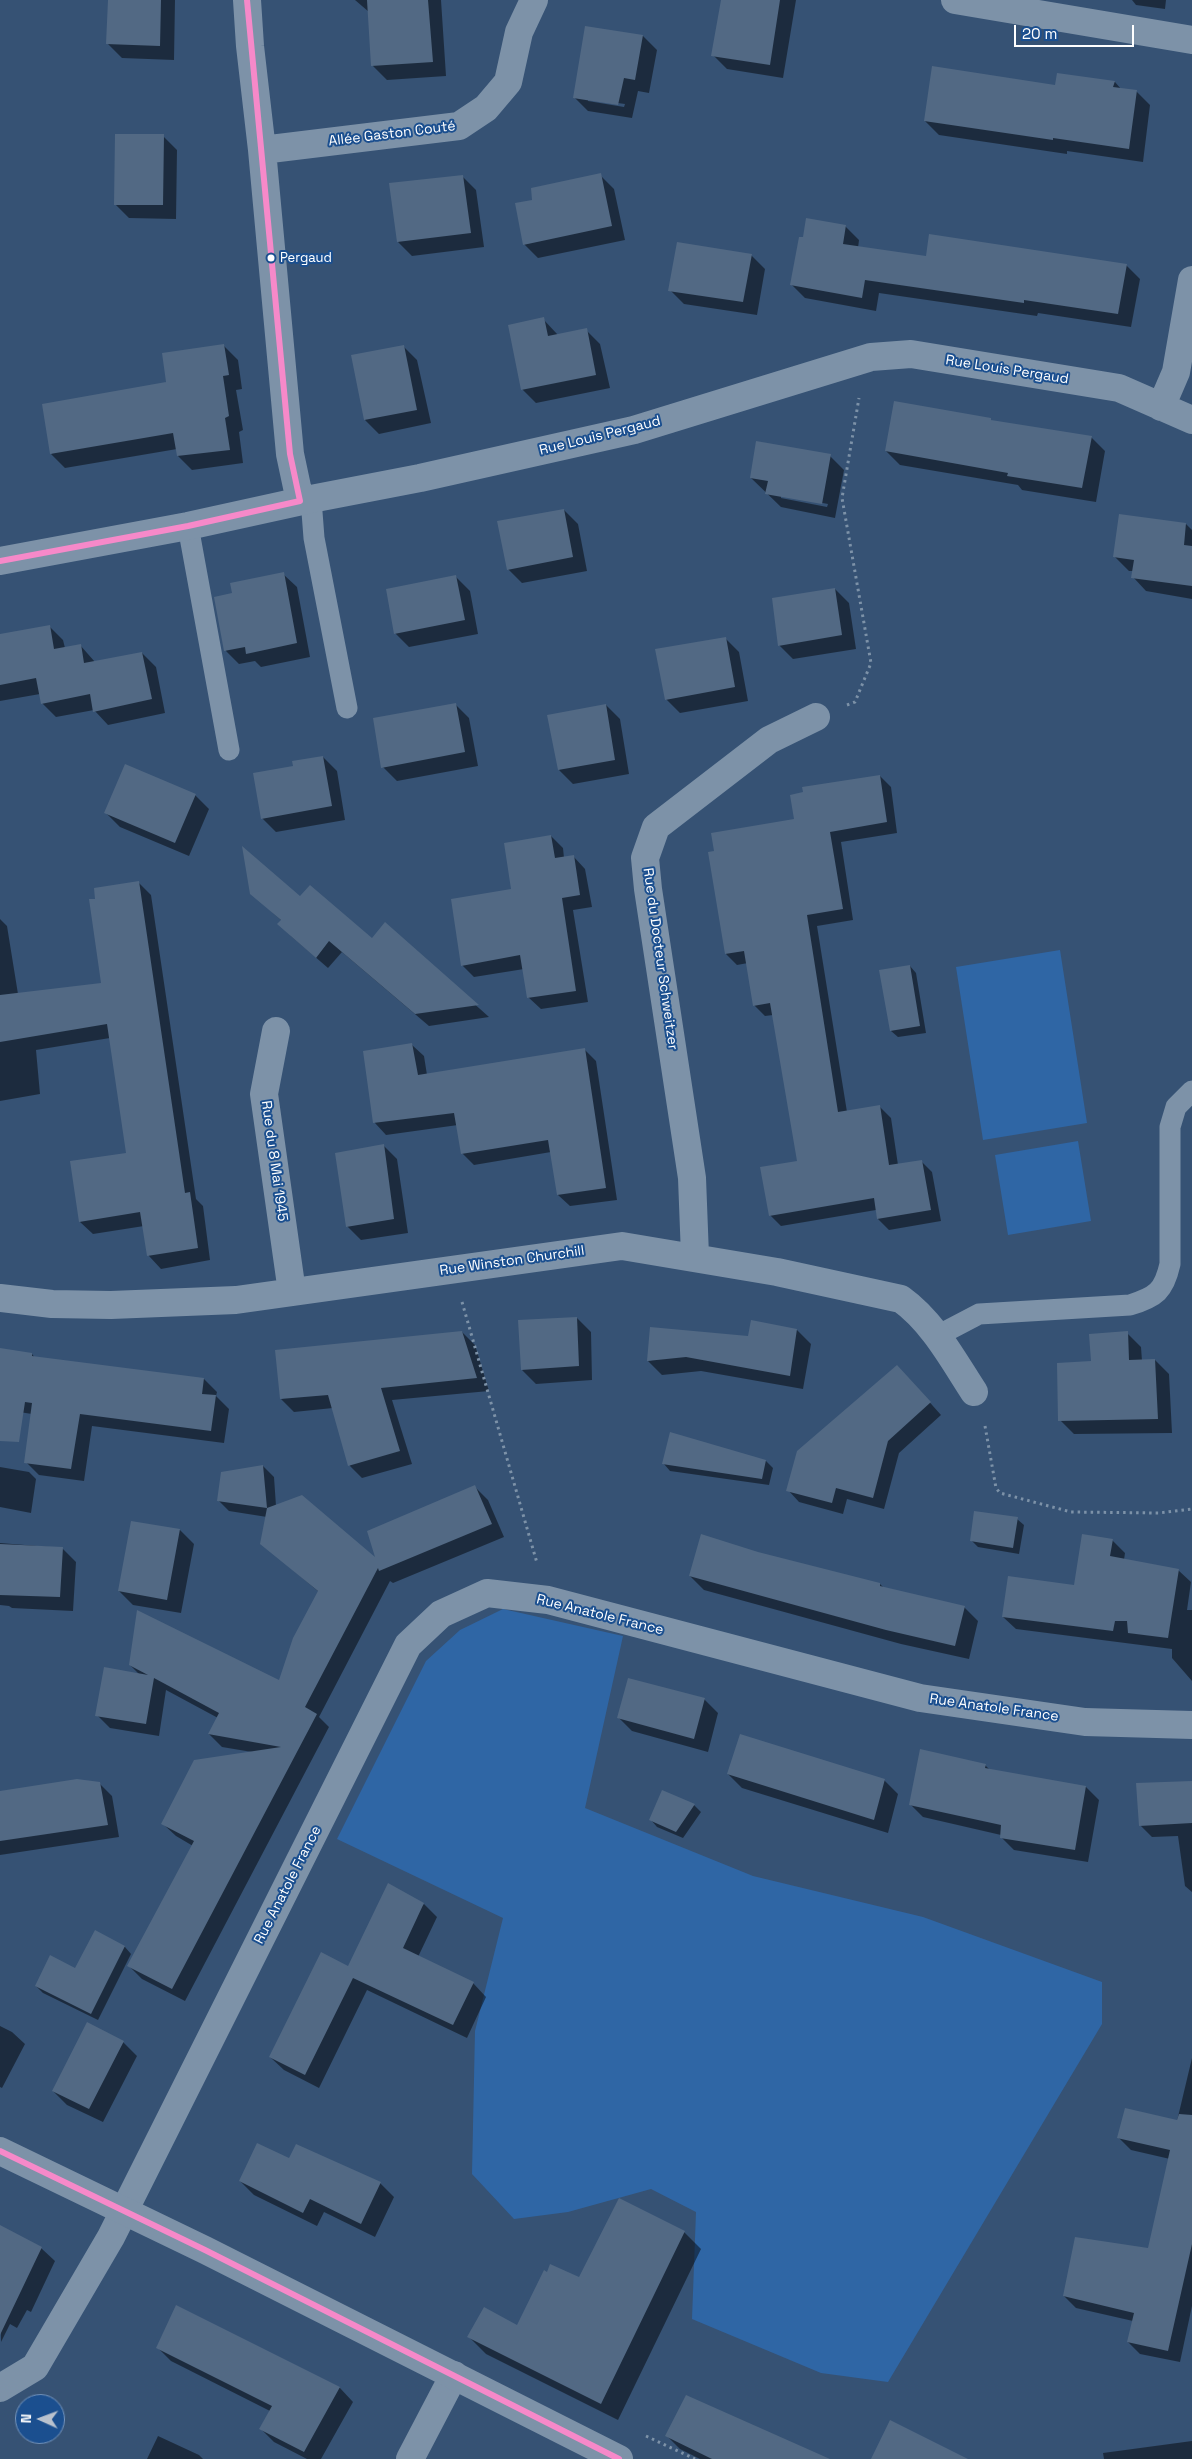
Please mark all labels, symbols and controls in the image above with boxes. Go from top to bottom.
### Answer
scale bar [1017,15,1137,47]
text: 20 m [1022,24,1057,43]
street label: Allée Gaston Couté [327,118,457,150]
place label: Pergaud [280,250,332,266]
marker: Pergaud [266,253,276,263]
street label: Rue Louis Pergaud [944,352,1070,388]
street label: Rue Louis Pergaud [538,413,662,459]
street label: Rue du Docteur Schweitzer [639,867,681,1051]
street label: Rue du 8 Mai 1945 [257,1100,291,1222]
street label: Rue Winston Churchill [438,1243,586,1279]
street label: Rue Anatole France [535,1591,665,1639]
street label: Rue Anatole France [928,1691,1060,1725]
street label: Rue Anatole France [251,1823,325,1947]
north arrow [15,2394,65,2444]
text: N [17,2414,35,2424]

